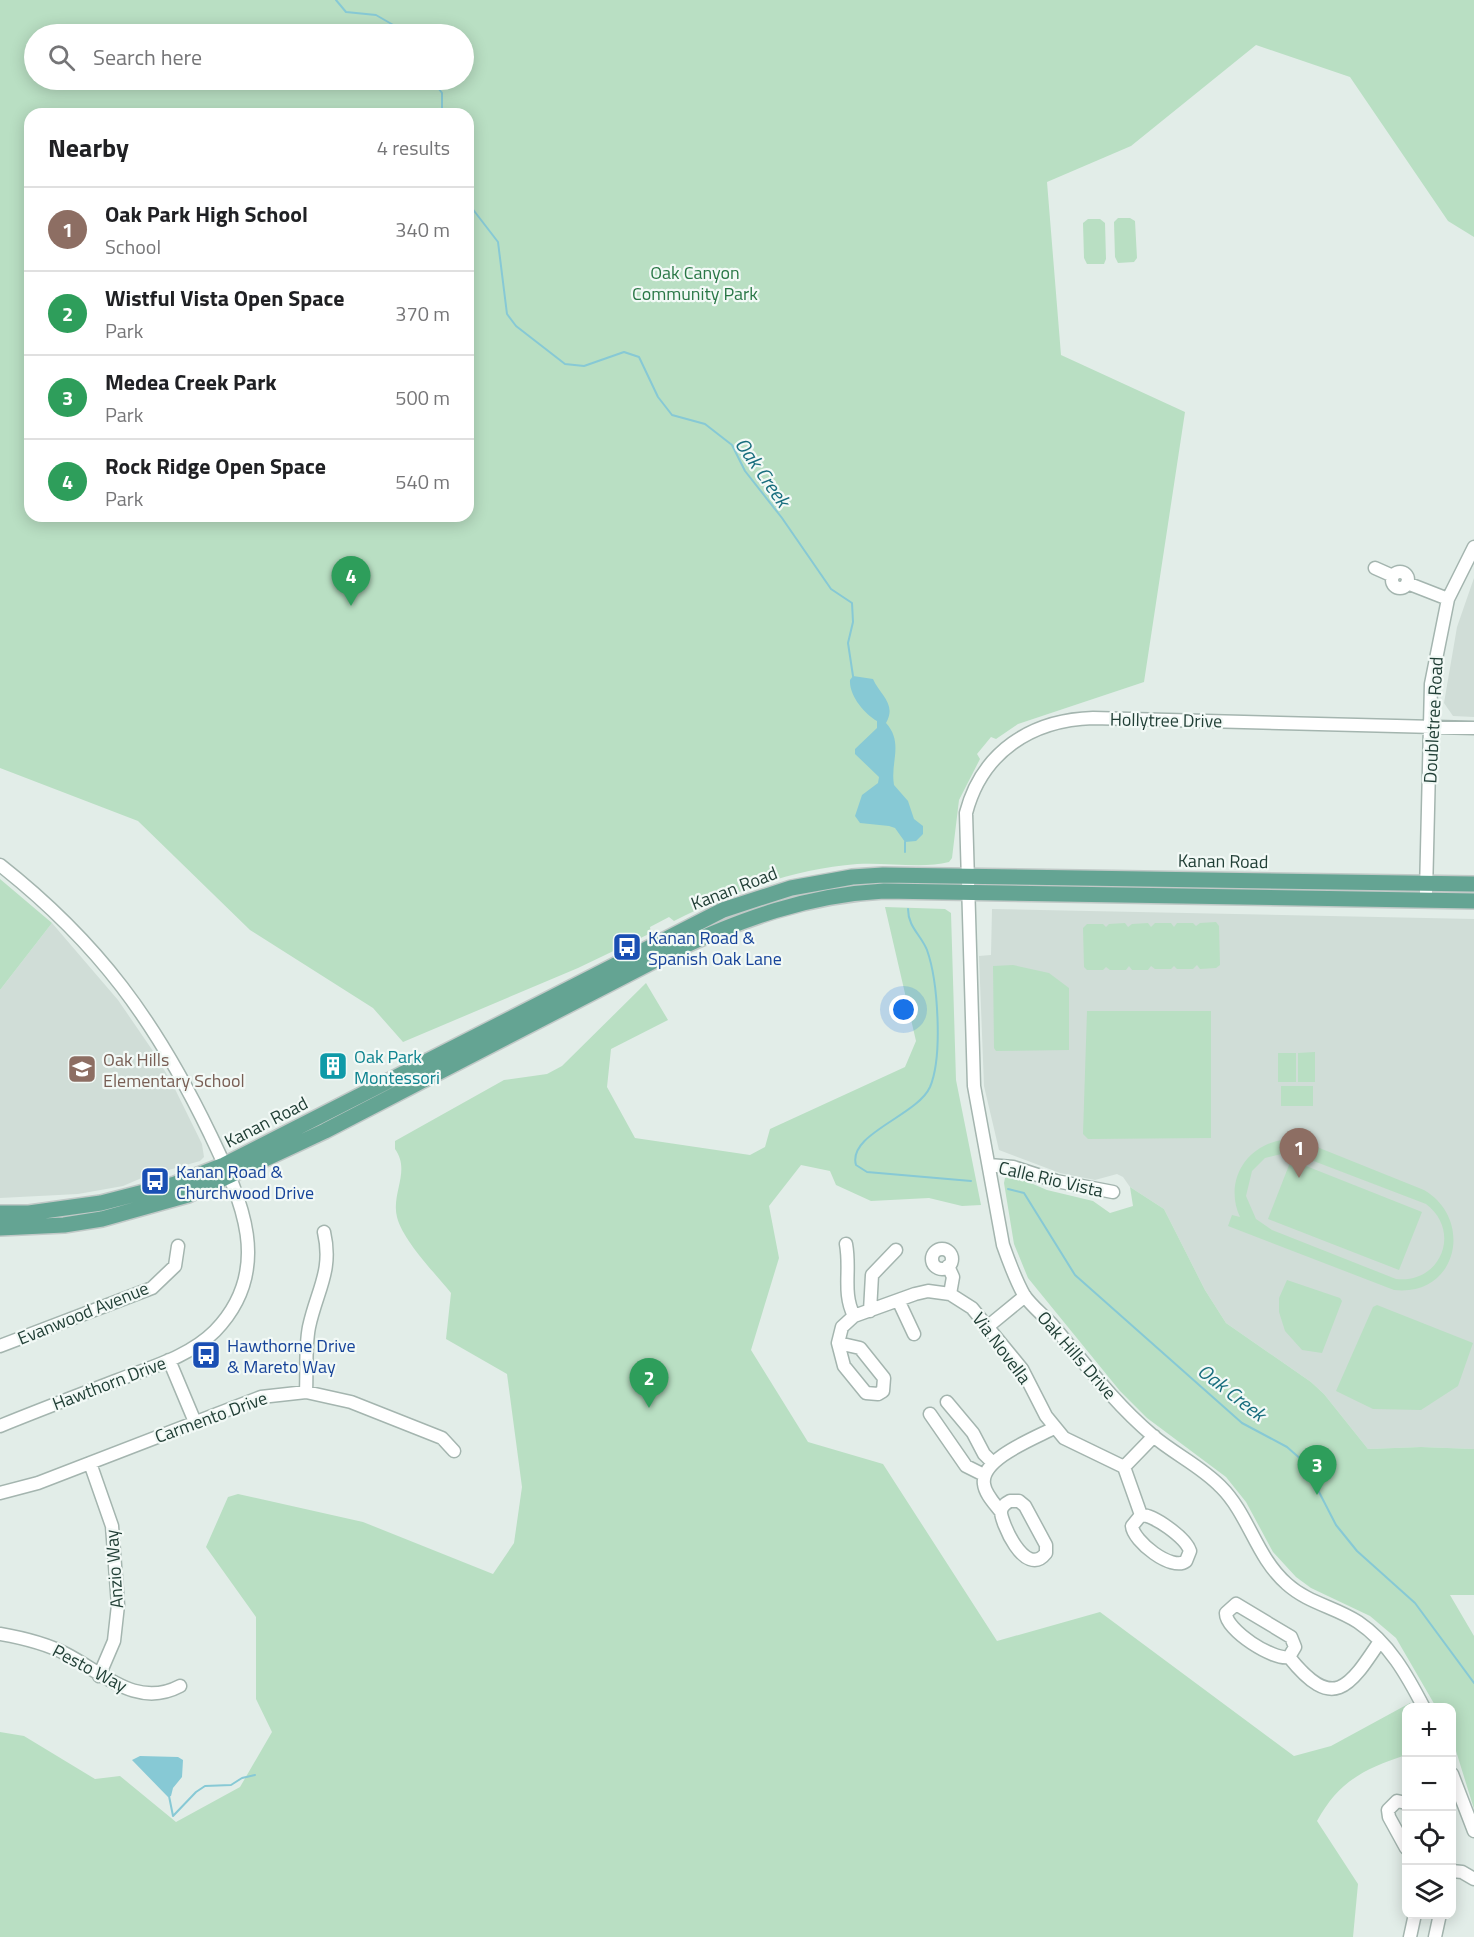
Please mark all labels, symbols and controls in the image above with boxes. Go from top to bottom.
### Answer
search box [24,24,474,90]
text: Search here [93,40,202,74]
icon: search [45,41,78,74]
text: Nearby [48,128,129,167]
text: 4 results [377,132,450,163]
text: Oak Park High School [105,197,308,231]
text: 1 [62,214,73,245]
text: 340 m [395,214,450,245]
text: School [105,231,161,262]
park label: Oak Canyon Community Park [632,259,758,307]
text: Wistful Vista Open Space [105,281,344,315]
text: 2 [62,298,73,329]
text: 370 m [395,298,450,329]
text: Park [105,315,143,346]
text: Medea Creek Park [105,365,277,399]
text: 3 [62,382,73,413]
text: 500 m [395,382,450,413]
text: Park [105,399,143,430]
water label: Oak Creek [728,431,800,515]
text: Rock Ridge Open Space [105,449,326,483]
text: 4 [62,466,73,497]
text: 540 m [395,466,450,497]
text: Park [105,483,143,514]
pin: 4 [332,556,370,606]
street label: Doubletree Road [1416,656,1450,784]
street label: Hollytree Drive [1110,706,1222,734]
street label: Kanan Road [1177,847,1269,875]
street label: Kanan Road [687,859,781,917]
place label: Kanan Road & Spanish Oak Lane [648,924,782,972]
bus stop icon: Kanan Road & Spanish Oak Lane [611,931,643,963]
your location [889,995,918,1024]
place label: Oak Park Montessori [354,1043,440,1091]
place label: Oak Hills Elementary School [103,1046,245,1094]
building icon: Oak Park Montessori [317,1050,349,1082]
school or university icon: Oak Hills Elementary School [66,1053,98,1085]
street label: Kanan Road [220,1089,312,1155]
pin: 1 [1280,1128,1318,1178]
street label: Calle Rio Vista [996,1154,1106,1204]
place label: Kanan Road & Churchwood Drive [176,1158,314,1206]
bus stop icon: Kanan Road & Churchwood Drive [139,1165,171,1197]
street label: Evanwood Avenue [13,1274,153,1352]
street label: Oak Hills Drive [1031,1305,1123,1405]
street label: Via Novella [966,1306,1038,1390]
place label: Hawthorne Drive & Mareto Way [227,1332,356,1380]
bus stop icon: Hawthorne Drive & Mareto Way [190,1339,222,1371]
street label: Hawthorn Drive [48,1349,170,1417]
water label: Oak Creek [1191,1355,1274,1430]
pin: 2 [630,1358,668,1408]
street label: Carmento Drive [151,1384,271,1450]
pin: 3 [1298,1446,1336,1495]
street label: Anzio Way [98,1528,130,1609]
street label: Pesto Way [48,1637,132,1699]
map controls [1402,1703,1456,1919]
button: + [1402,1703,1456,1757]
button: − [1402,1757,1456,1811]
button: locate [1402,1811,1456,1865]
button: layers [1402,1865,1456,1919]

